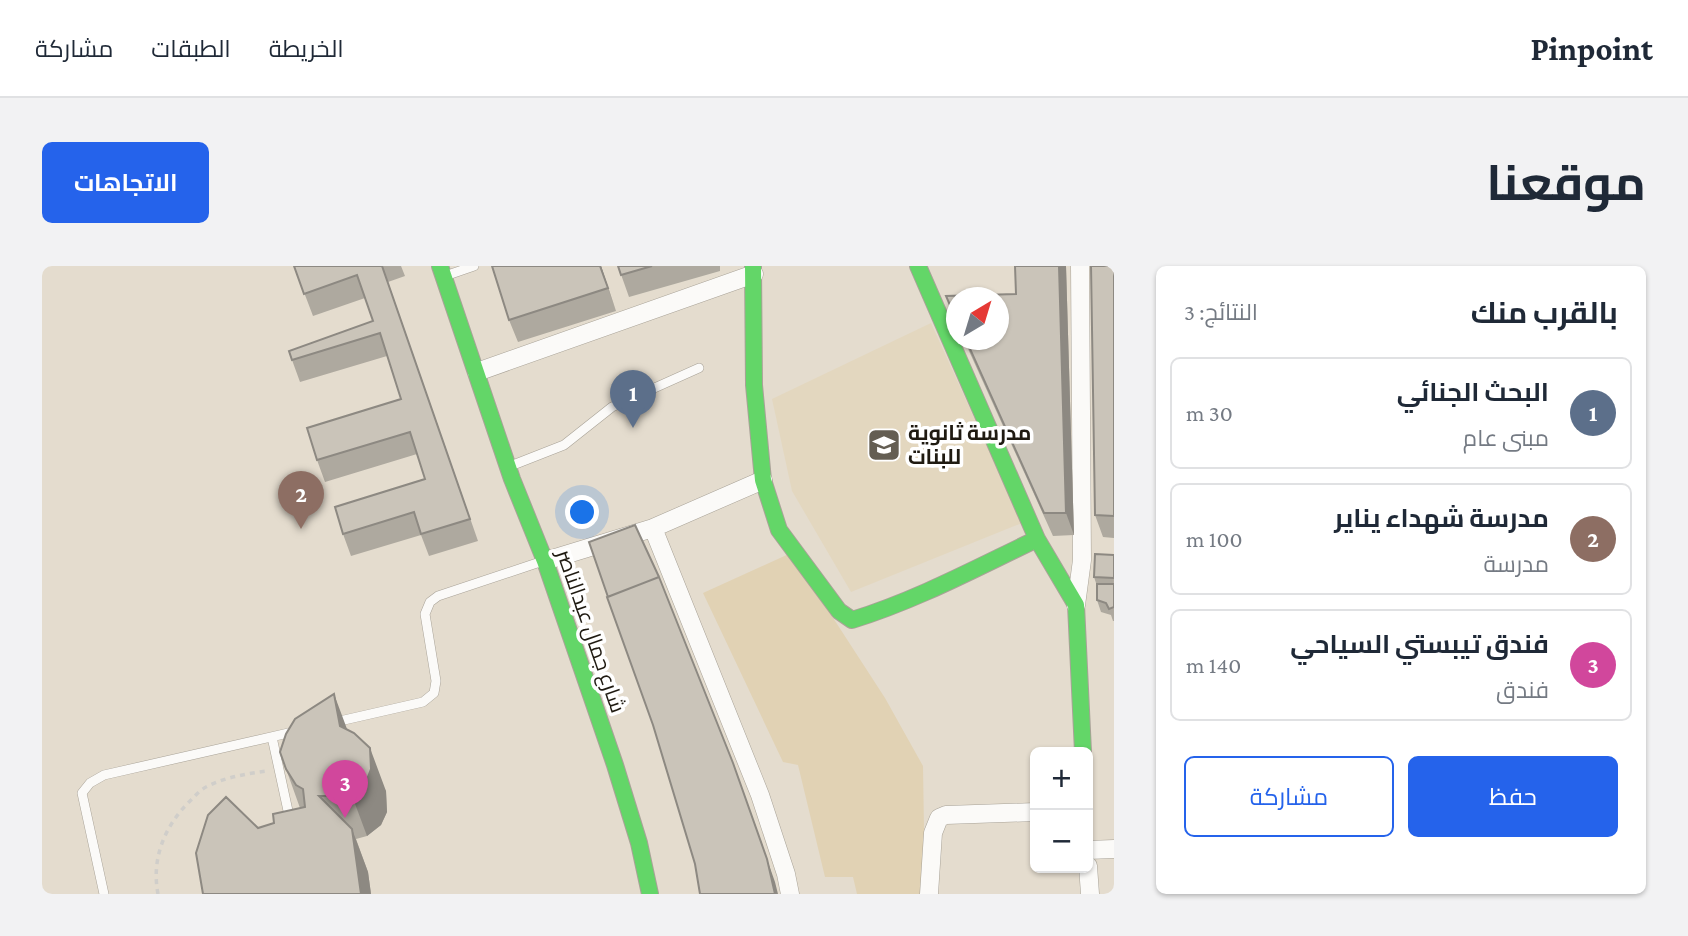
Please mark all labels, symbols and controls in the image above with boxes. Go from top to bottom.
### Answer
text: Pinpoint [1530,30,1653,67]
text: مشاركة [35,35,113,62]
text: الطبقات [151,35,231,62]
text: الخريطة [269,35,344,62]
button: الاتجاهات [42,142,209,223]
text: موقعنا [1486,156,1646,211]
north arrow [946,287,1009,350]
text: بالقرب منك [1471,296,1618,329]
text: النتائج: 3 [1184,299,1258,325]
pin: 1 [610,370,656,428]
text: البحث الجنائي [1397,378,1549,407]
text: 30 m [1186,400,1233,426]
text: 1 [1589,400,1597,426]
place label: مدرسة ثانوية للبنات [908,421,1031,469]
text: مبنى عام [1463,425,1549,451]
school or university icon: مدرسة ثانوية للبنات [865,426,903,464]
pin: 2 [278,471,324,529]
your location [565,495,599,529]
text: مدرسة شهداء يناير [1334,504,1549,533]
text: 100 m [1186,526,1242,552]
text: 2 [1587,526,1599,552]
street label: شارع جمال عبدالناصر [550,545,630,716]
text: مدرسة [1484,551,1549,577]
text: فندق تيبستي السياحي [1290,630,1549,659]
text: 140 m [1186,652,1241,678]
text: 3 [1587,652,1599,678]
text: فندق [1496,677,1549,703]
map controls [1030,747,1093,873]
button: + [1030,747,1093,810]
button: مشاركة [1184,756,1394,837]
button: حفظ [1408,756,1618,837]
pin: 3 [322,760,368,818]
button: − [1030,810,1093,873]

